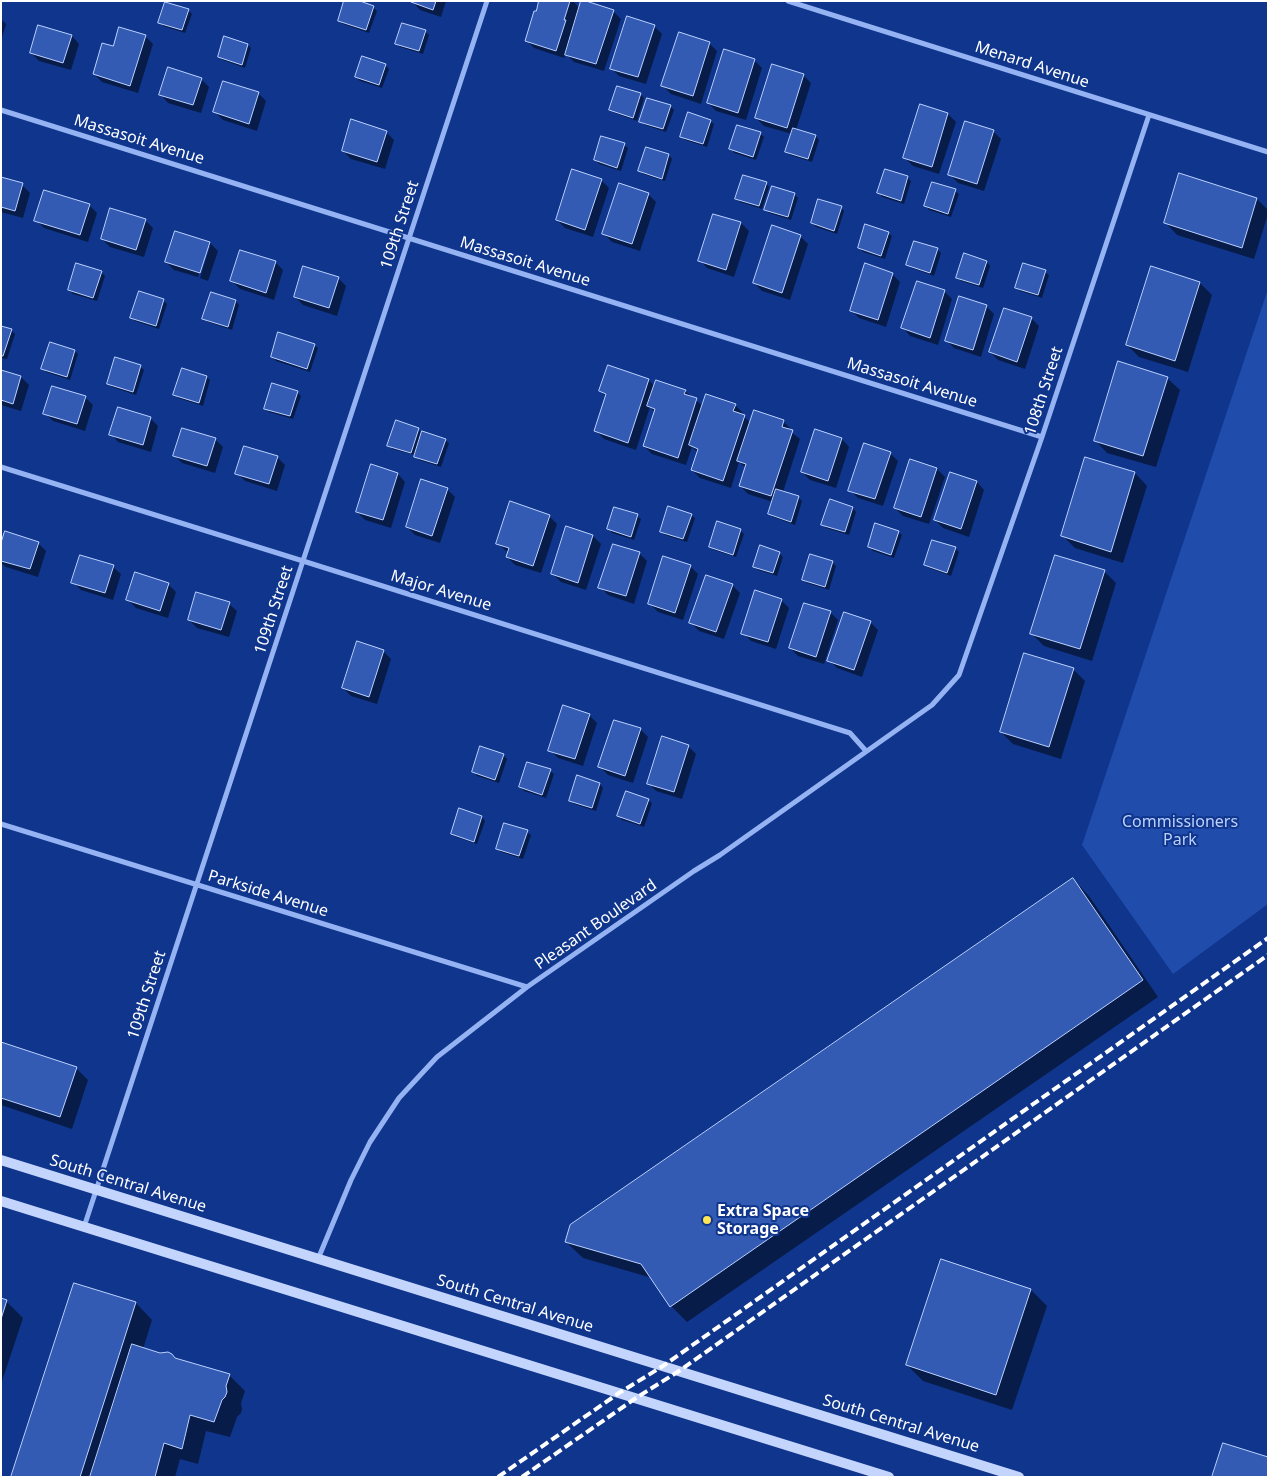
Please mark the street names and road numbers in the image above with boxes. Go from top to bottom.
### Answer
street label: Menard Avenue [973,38,1091,92]
street label: Massasoit Avenue [71,111,207,169]
street label: 109th Street [377,178,423,272]
street label: Massasoit Avenue [457,233,593,291]
street label: 108th Street [1021,344,1067,438]
street label: Massasoit Avenue [844,354,980,412]
street label: 109th Street [251,563,297,657]
street label: Major Avenue [388,567,494,615]
street label: Parkside Avenue [206,867,330,921]
street label: Pleasant Boulevard [531,876,661,974]
street label: 109th Street [124,948,170,1042]
street label: South Central Avenue [47,1151,209,1217]
street label: South Central Avenue [434,1271,596,1337]
street label: South Central Avenue [820,1391,982,1457]

